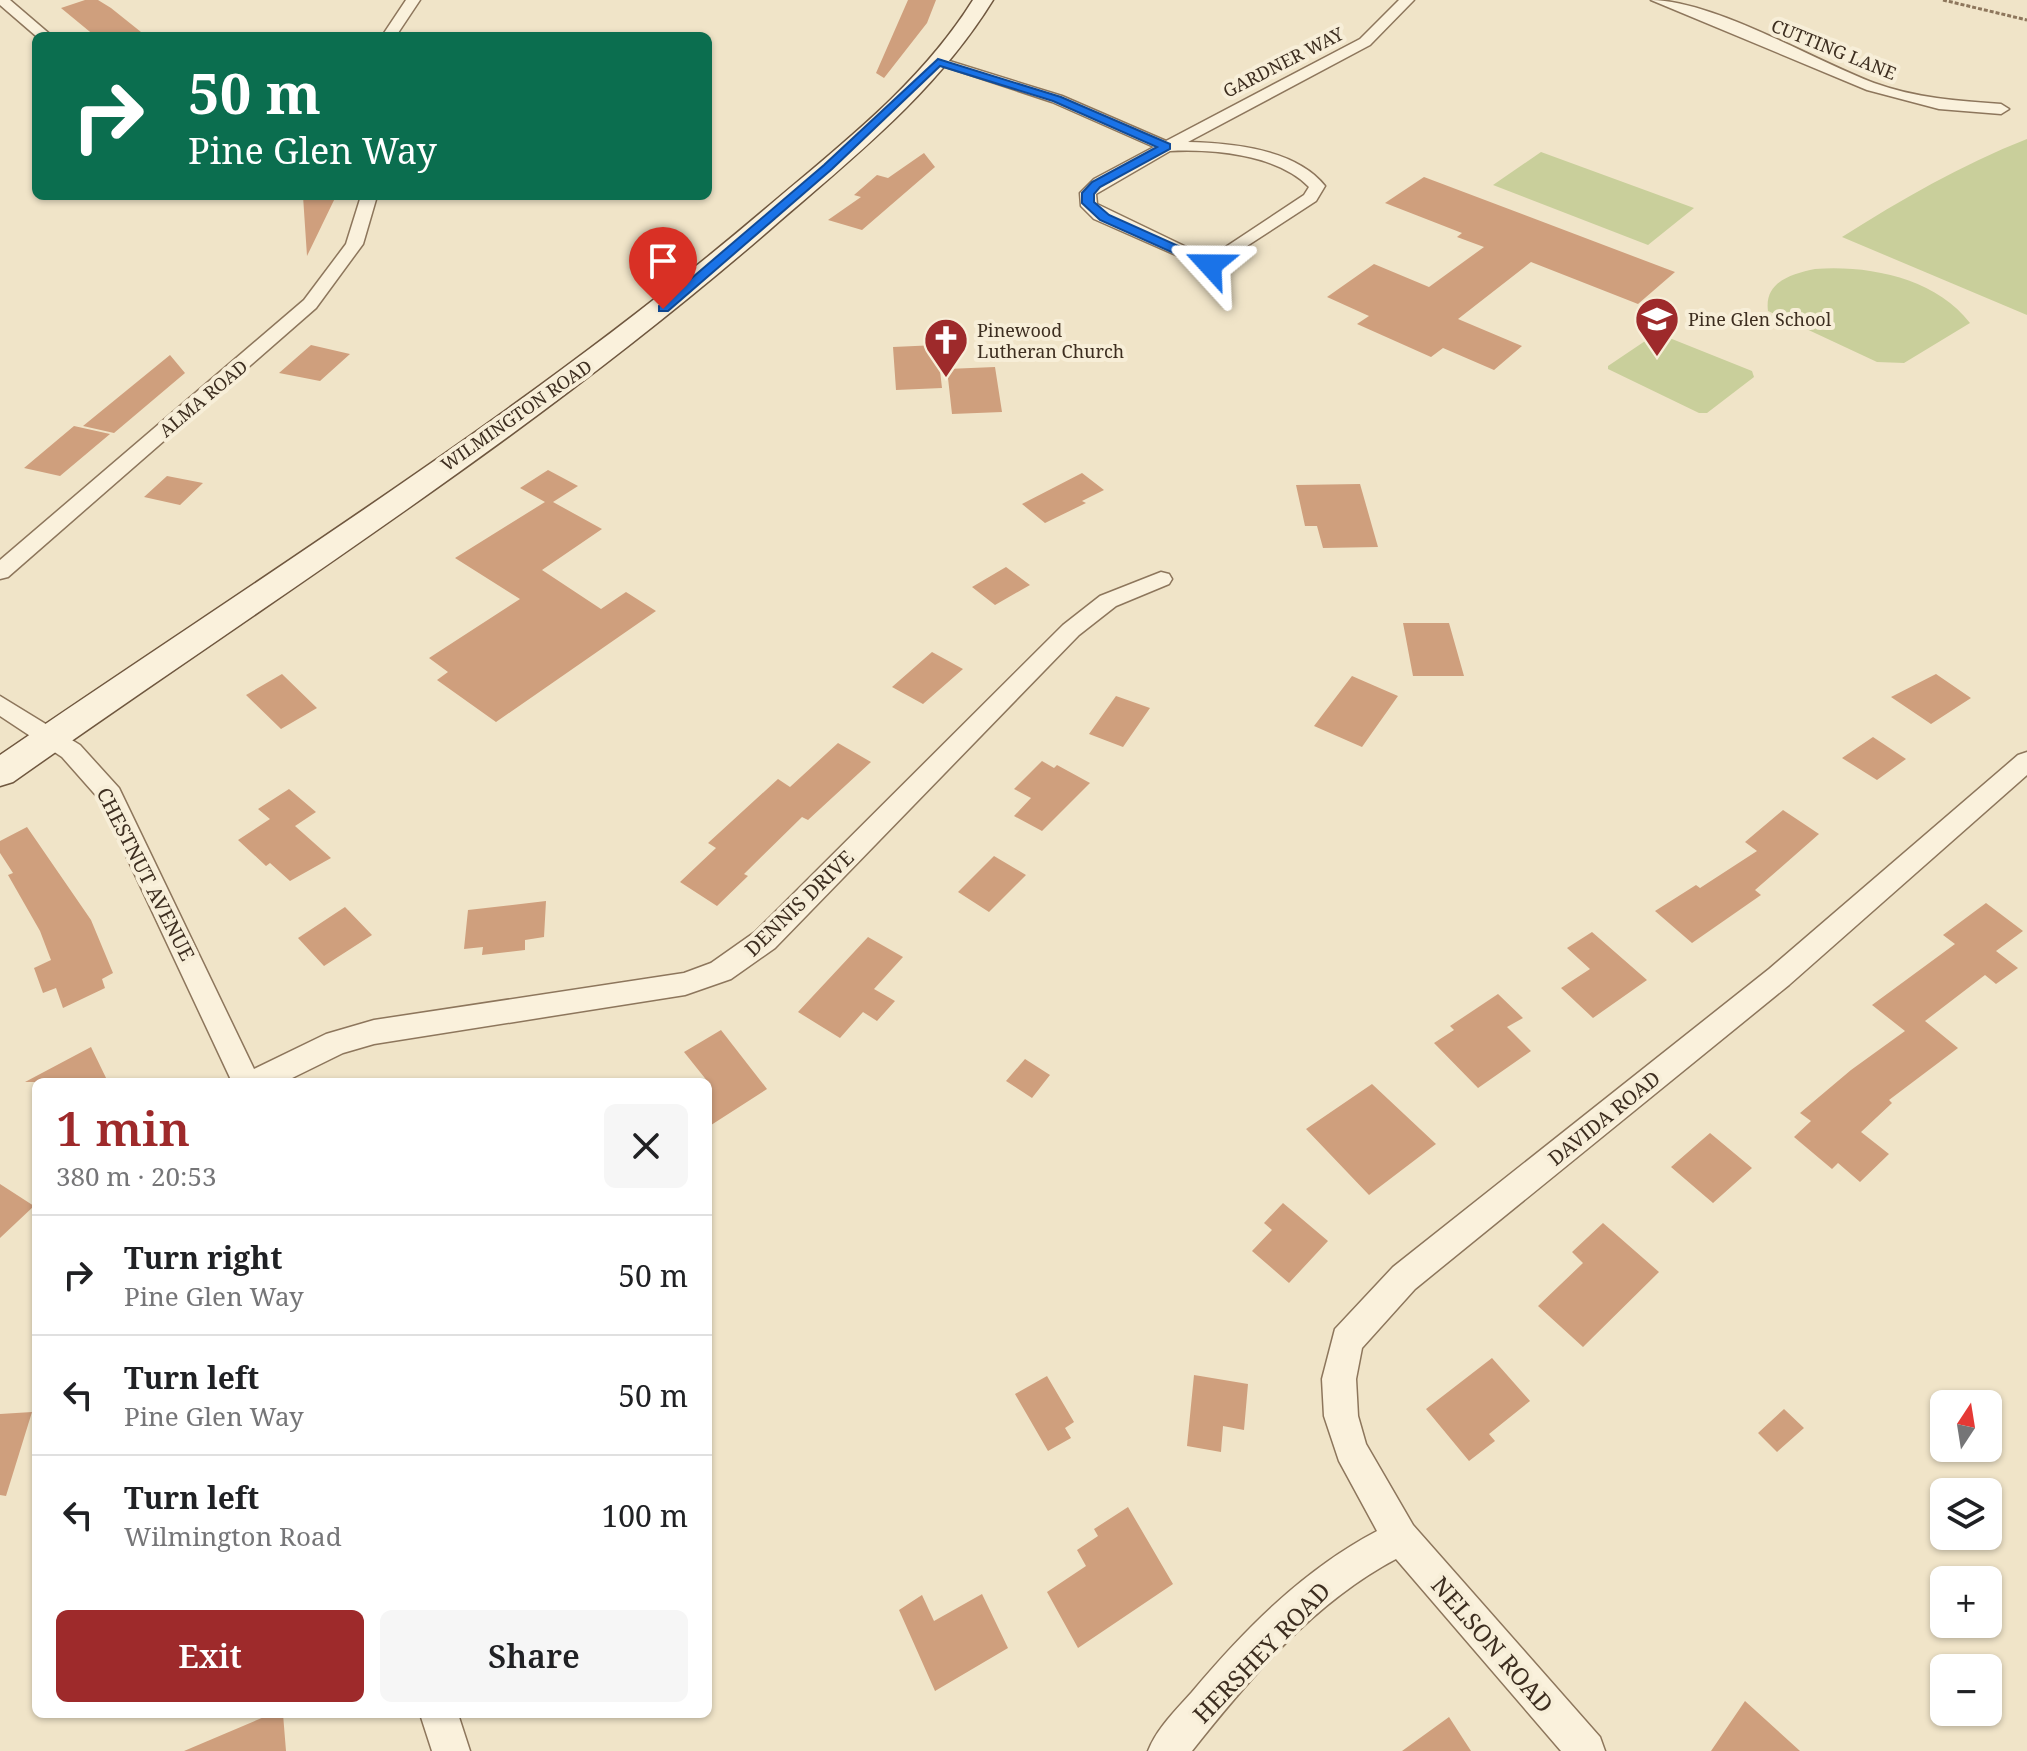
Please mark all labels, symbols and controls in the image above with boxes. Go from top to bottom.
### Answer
street label: CUTTING LANE [1768,13,1900,85]
street label: GARDNER WAY [1219,21,1348,103]
text: 50 m [188,54,321,130]
icon: right [56,64,160,168]
text: Pine Glen Way [188,126,437,175]
position arrow [1168,223,1252,307]
pin [629,227,697,309]
icon: arrive [641,239,685,283]
school or university icon: Pine Glen School [1633,295,1681,358]
place label: Pine Glen School [1688,307,1832,331]
church icon: Pinewood Lutheran Church [922,316,970,379]
place label: Pinewood Lutheran Church [977,318,1124,363]
street label: ALMA ROAD [154,354,252,442]
street label: WILMINGTON ROAD [436,354,596,476]
street label: CHESTNUT AVENUE [91,783,201,965]
street label: DENNIS DRIVE [739,844,859,962]
street label: DAVIDA ROAD [1542,1064,1666,1172]
text: 1 min [56,1095,190,1160]
button: close [604,1104,688,1188]
text: 380 m · 20:53 [56,1158,217,1194]
text: Turn right [124,1237,282,1278]
icon: right [56,1253,100,1297]
text: 50 m [618,1255,688,1296]
text: Pine Glen Way [124,1278,304,1314]
text: Turn left [124,1357,259,1398]
icon: left [56,1373,100,1417]
text: 50 m [618,1375,688,1416]
north arrow [1930,1390,2002,1462]
map controls [1930,1390,2002,1726]
text: Pine Glen Way [124,1398,304,1434]
text: Turn left [124,1477,259,1518]
button: layers [1930,1478,2002,1550]
icon: left [56,1493,100,1537]
text: 100 m [602,1495,688,1536]
text: Wilmington Road [124,1518,342,1554]
button: + [1930,1566,2002,1638]
street label: NELSON ROAD [1425,1569,1561,1719]
street label: HERSHEY ROAD [1185,1574,1337,1730]
button: Exit [56,1610,364,1702]
button: Share [380,1610,688,1702]
button: − [1930,1654,2002,1726]

